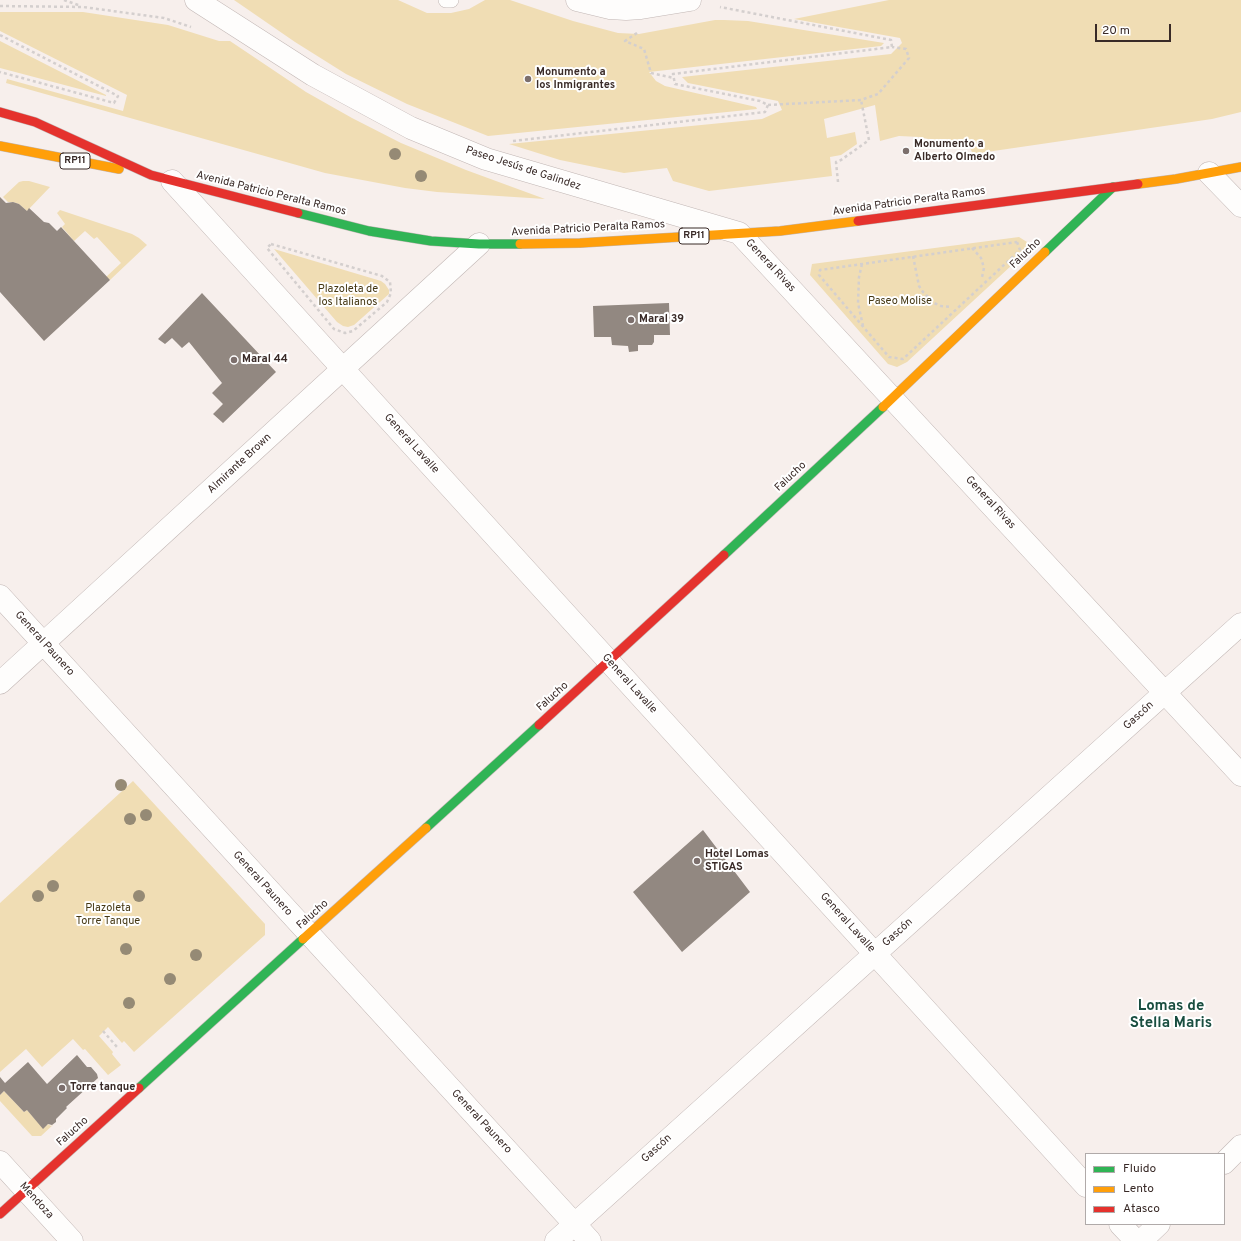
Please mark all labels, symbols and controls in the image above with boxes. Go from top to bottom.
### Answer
scale bar [1097,16,1173,42]
text: 20 m [1102,23,1130,39]
place label: Monumento a los Inmigrantes [536,66,615,92]
marker: Monumento a los Inmigrantes [523,74,533,84]
place label: Monumento a Alberto Olmedo [914,138,995,164]
street label: Paseo Jesús de Galindez [464,144,582,194]
marker: Monumento a Alberto Olmedo [901,146,911,156]
road number: RP11 [60,153,90,169]
street label: Avenida Patricio Peralta Ramos [195,169,347,219]
street label: Avenida Patricio Peralta Ramos [832,185,986,219]
street label: Avenida Patricio Peralta Ramos [511,218,665,240]
road number: RP11 [679,228,709,244]
street label: Falucho [1008,236,1044,272]
street label: General Rivas [742,237,798,295]
park label: Plazoleta de los Italianos [318,283,378,309]
park label: Paseo Molise [868,295,932,309]
place label: Maral 39 [639,313,684,327]
marker: Maral 39 [626,315,636,325]
place label: Maral 44 [242,353,288,367]
marker: Maral 44 [229,355,239,365]
street label: General Lavalle [381,411,441,477]
street label: Almirante Brown [205,431,275,497]
street label: Falucho [773,459,809,495]
street label: General Rivas [962,474,1018,532]
street label: General Paunero [11,609,77,679]
street label: General Lavalle [599,651,659,717]
street label: Falucho [534,679,572,715]
street label: Gascón [1121,699,1157,733]
place label: Hotel Lomas STIGAS [705,848,769,874]
street label: General Paunero [229,849,295,919]
marker: Hotel Lomas STIGAS [692,856,702,866]
street label: General Lavalle [817,890,877,956]
street label: Falucho [294,897,332,933]
park label: Plazoleta Torre Tanque [76,902,140,928]
street label: Gascón [880,916,916,950]
district label: Lomas de Stella Maris [1130,998,1212,1033]
place label: Torre tanque [70,1081,135,1095]
marker: Torre tanque [57,1083,67,1093]
street label: General Paunero [448,1087,514,1157]
street label: Falucho [54,1114,92,1150]
street label: Gascón [639,1132,675,1166]
legend [1085,1153,1225,1225]
text: Fluido [1123,1161,1156,1177]
street label: Mendoza [16,1180,56,1222]
text: Lento [1123,1181,1154,1197]
text: Atasco [1123,1201,1160,1217]

